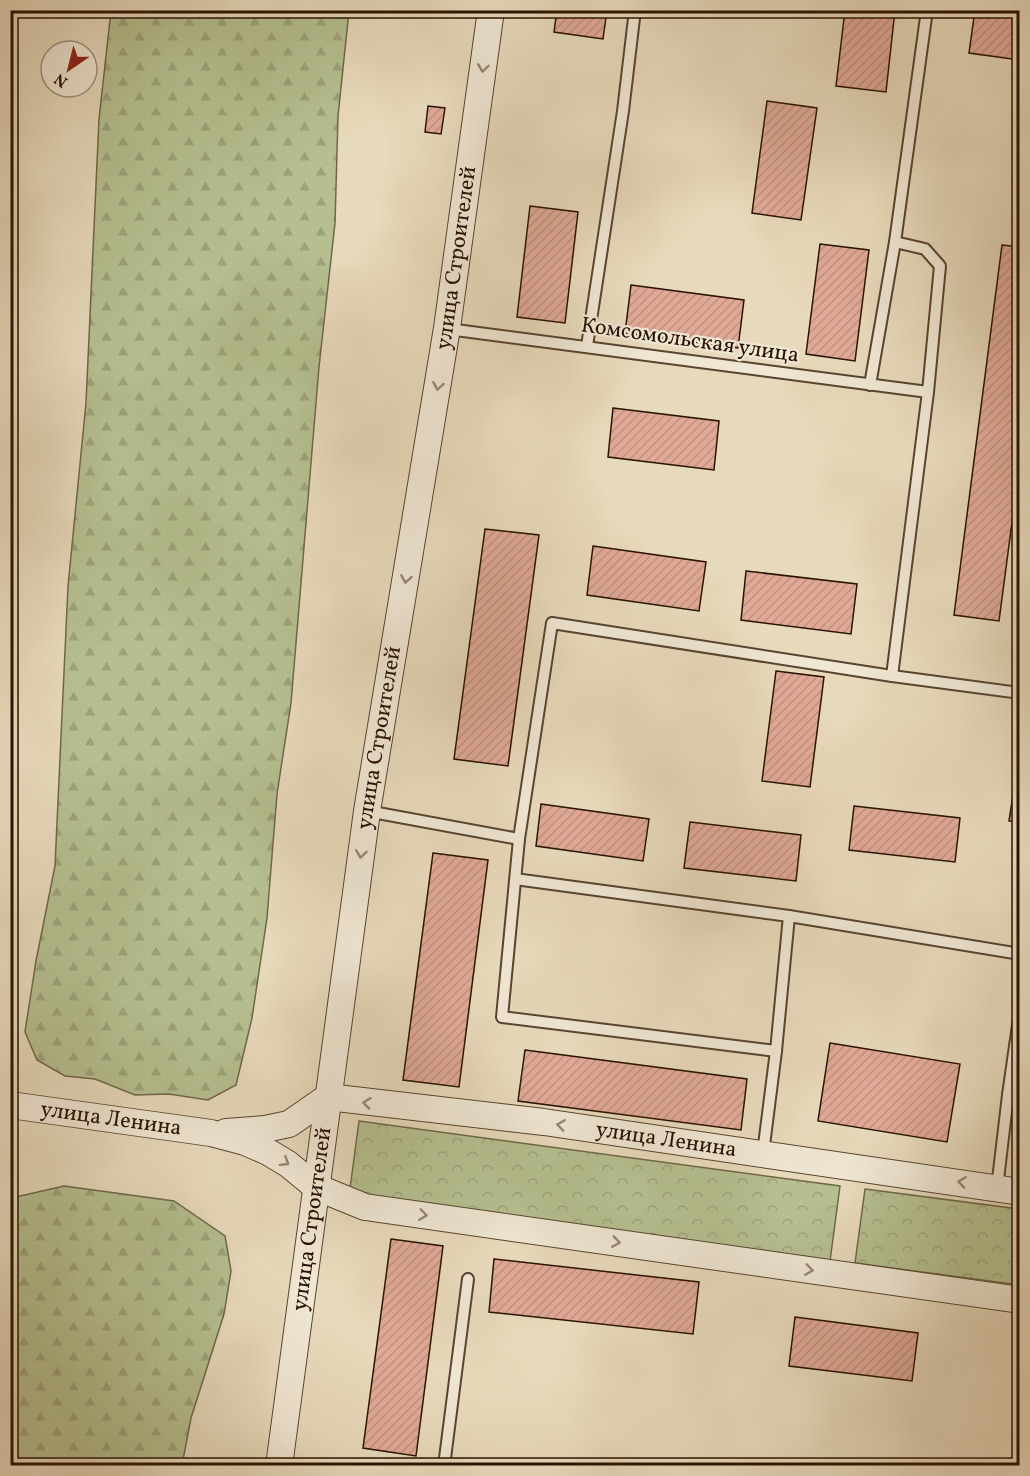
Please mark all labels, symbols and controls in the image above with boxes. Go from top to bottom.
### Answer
north arrow [39,39,99,99]
one-way arrow [477,64,490,73]
text: N [50,67,73,92]
street label: улица Строителей [428,164,485,352]
street label: Комсомольская улица [579,310,801,372]
one-way arrow [432,381,445,391]
one-way arrow [400,574,412,583]
street label: улица Строителей [349,644,410,831]
one-way arrow [355,849,368,859]
street label: улица Ленина [38,1094,184,1144]
one-way arrow [363,1097,372,1109]
street label: улица Ленина [594,1114,739,1166]
one-way arrow [556,1119,566,1131]
street label: улица Строителей [284,1125,340,1313]
one-way arrow [278,1155,289,1166]
one-way arrow [957,1177,966,1189]
one-way arrow [418,1208,428,1221]
one-way arrow [611,1236,621,1248]
one-way arrow [804,1263,814,1275]

